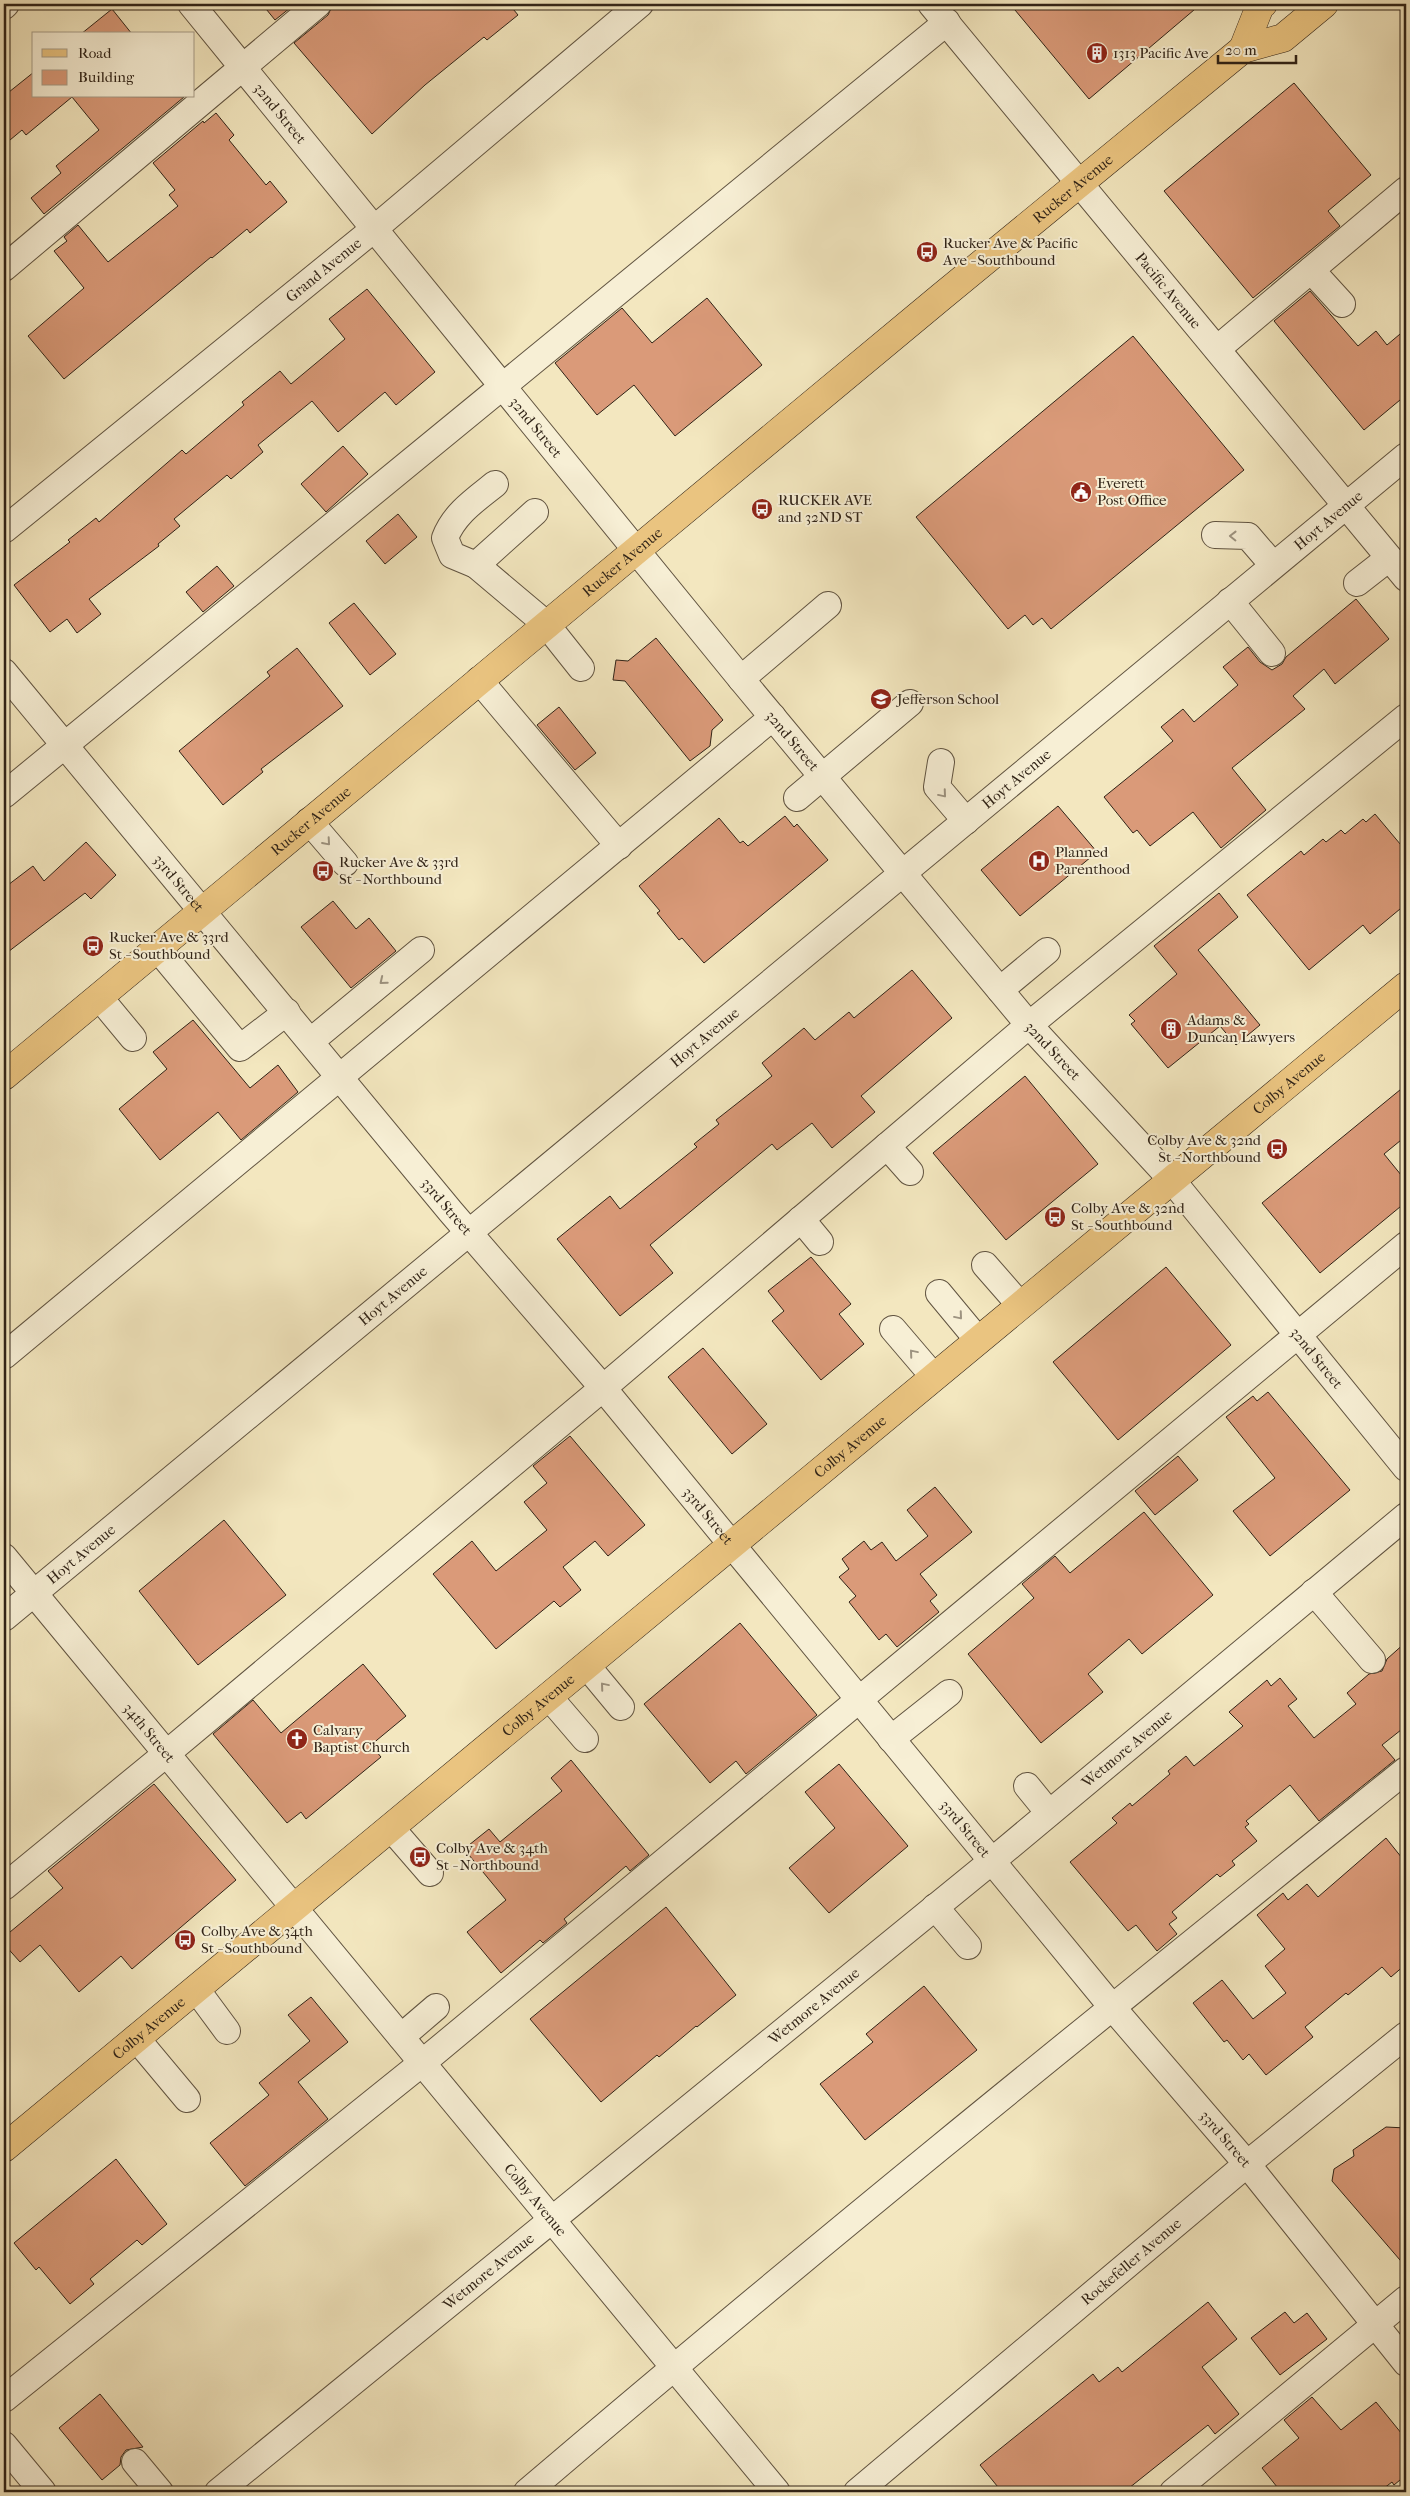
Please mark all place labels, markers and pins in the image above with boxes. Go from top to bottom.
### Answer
building icon: 1313 Pacific Ave [1085,41,1109,65]
place label: 1313 Pacific Ave [1113,44,1209,62]
place label: Rucker Ave & Pacific Ave - Southbound [942,234,1078,269]
bus stop icon: Rucker Ave & Pacific Ave - Southbound [915,240,939,264]
place label: Everett Post Office [1097,474,1167,509]
public building icon: Everett Post Office [1069,480,1093,504]
place label: RUCKER AVE and 32ND ST [778,491,872,526]
bus stop icon: RUCKER AVE and 32ND ST [750,497,774,521]
school or university icon: Jefferson School [869,687,893,711]
place label: Jefferson School [896,690,999,708]
place label: Planned Parenthood [1055,843,1131,878]
hospital icon: Planned Parenthood [1027,849,1051,873]
place label: Rucker Ave & 33rd St - Northbound [339,853,459,888]
bus stop icon: Rucker Ave & 33rd St - Northbound [311,859,335,883]
place label: Rucker Ave & 33rd St - Southbound [109,928,229,963]
bus stop icon: Rucker Ave & 33rd St - Southbound [81,934,105,958]
place label: Adams & Duncan Lawyers [1186,1011,1295,1046]
building icon: Adams & Duncan Lawyers [1159,1017,1183,1041]
place label: Colby Ave & 32nd St - Northbound [1147,1131,1262,1166]
bus stop icon: Colby Ave & 32nd St - Northbound [1265,1137,1289,1161]
place label: Colby Ave & 32nd St - Southbound [1071,1199,1186,1234]
bus stop icon: Colby Ave & 32nd St - Southbound [1043,1205,1067,1229]
place label: Calvary Baptist Church [313,1721,410,1756]
church icon: Calvary Baptist Church [285,1727,309,1751]
place label: Colby Ave & 34th St - Northbound [436,1839,548,1874]
bus stop icon: Colby Ave & 34th St - Northbound [408,1845,432,1869]
place label: Colby Ave & 34th St - Southbound [201,1922,313,1957]
bus stop icon: Colby Ave & 34th St - Southbound [173,1928,197,1952]

